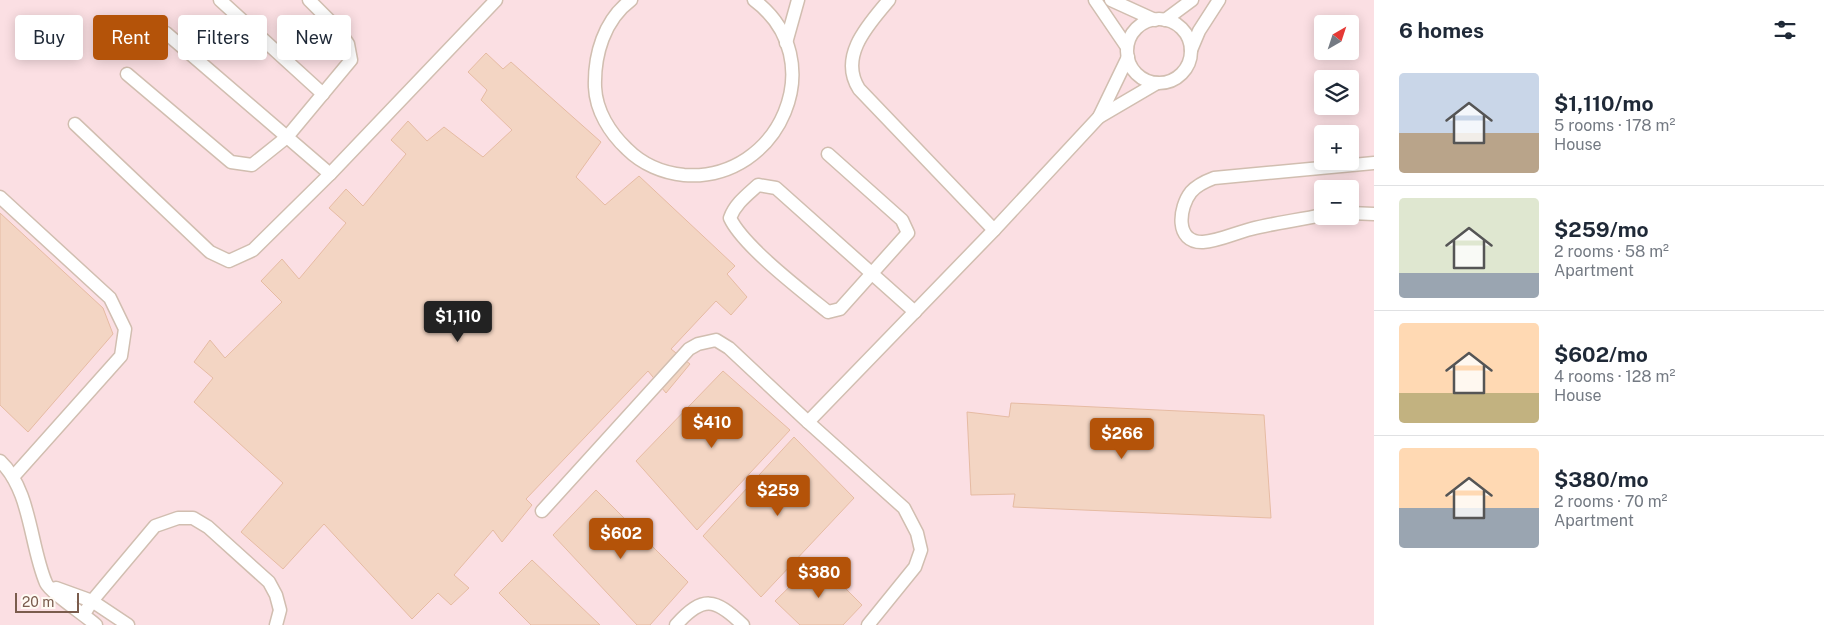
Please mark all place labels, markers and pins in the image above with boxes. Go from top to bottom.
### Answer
pin: $1,110 [417,300,499,343]
pin: $410 [682,406,742,449]
pin: $266 [1092,418,1152,460]
pin: $259 [748,474,808,517]
pin: $602 [591,518,651,560]
pin: $380 [789,556,849,599]

